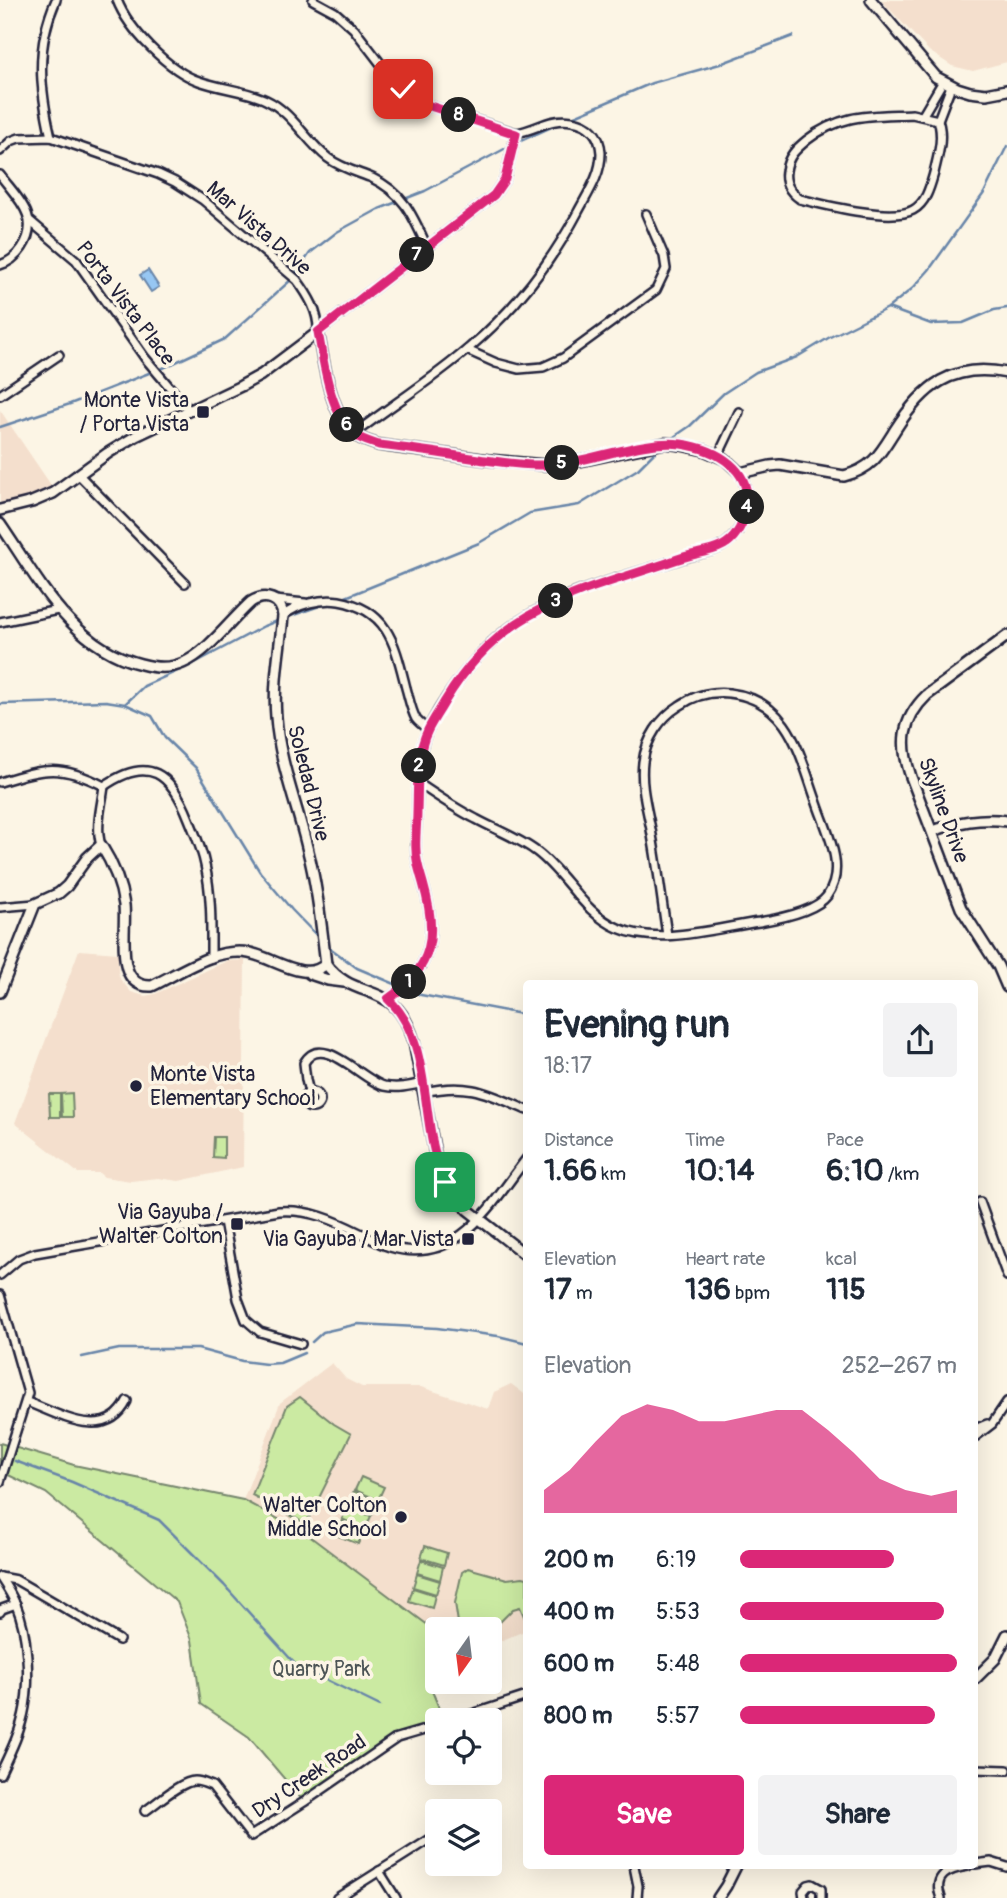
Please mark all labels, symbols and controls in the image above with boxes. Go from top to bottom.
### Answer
pin [373,59,433,119]
icon: check [384,70,422,108]
pin: 8 [442,97,476,132]
text: 8 [454,102,463,126]
street label: Mar Vista Drive [201,175,317,282]
street label: Porta Vista Place [70,236,182,371]
pin: 7 [400,238,434,272]
text: 7 [411,242,422,266]
place label: Monte Vista / Porta Vista [80,387,189,438]
marker: Monte Vista / Porta Vista [195,404,211,420]
pin: 6 [330,408,364,442]
text: 6 [341,412,352,436]
pin: 5 [544,446,580,480]
text: 5 [556,450,567,474]
pin: 4 [730,490,764,524]
text: 4 [741,494,752,518]
pin: 3 [538,584,574,618]
text: 3 [550,588,561,612]
street label: Soledad Drive [281,722,336,845]
pin: 2 [402,748,436,784]
text: 2 [413,753,424,777]
street label: Skyline Drive [912,754,975,867]
pin: 1 [392,964,426,1000]
text: 1 [405,969,412,993]
text: Evening run [544,1001,730,1049]
button: share [883,1003,957,1077]
text: 18:17 [544,1051,592,1080]
place label: Monte Vista Elementary School [150,1061,316,1112]
marker: Monte Vista Elementary School [128,1078,144,1094]
text: Distance [544,1128,613,1152]
text: Time [685,1128,725,1152]
text: Pace [826,1128,864,1152]
pin [415,1152,475,1212]
text: 1.66 [544,1152,597,1189]
text: 10:14 [685,1152,754,1189]
text: 6:10 [826,1152,884,1189]
text: km [597,1162,626,1186]
text: /km [884,1162,919,1186]
icon: arrive [426,1163,464,1201]
place label: Via Gayuba / Walter Colton [99,1199,223,1250]
marker: Via Gayuba / Walter Colton [229,1216,245,1232]
place label: Via Gayuba / Mar Vista [263,1226,454,1253]
marker: Via Gayuba / Mar Vista [460,1231,476,1247]
text: Elevation [544,1247,616,1271]
text: Heart rate [685,1247,765,1271]
text: kcal [826,1247,857,1271]
text: 17 [544,1271,572,1308]
text: 136 [685,1271,731,1308]
text: 115 [826,1271,866,1308]
text: m [572,1281,593,1305]
text: bpm [731,1281,770,1305]
text: Elevation [544,1351,632,1380]
text: 252–267 m [842,1351,957,1380]
place label: Walter Colton Middle School [263,1492,387,1543]
marker: Walter Colton Middle School [393,1509,409,1525]
text: 200 m [544,1545,614,1574]
text: 6:19 [656,1545,696,1574]
text: 400 m [544,1597,614,1626]
text: 5:53 [656,1597,700,1626]
north arrow [425,1617,502,1694]
map controls [425,1617,502,1876]
text: 600 m [544,1649,614,1678]
text: 5:48 [656,1649,700,1678]
park label: Quarry Park [272,1656,370,1683]
text: 800 m [544,1701,612,1730]
text: 5:57 [656,1701,699,1730]
button: locate [425,1708,502,1785]
street label: Dry Creek Road [247,1728,371,1824]
button: Save [544,1775,744,1855]
button: Share [758,1775,957,1855]
button: layers [425,1799,502,1876]

